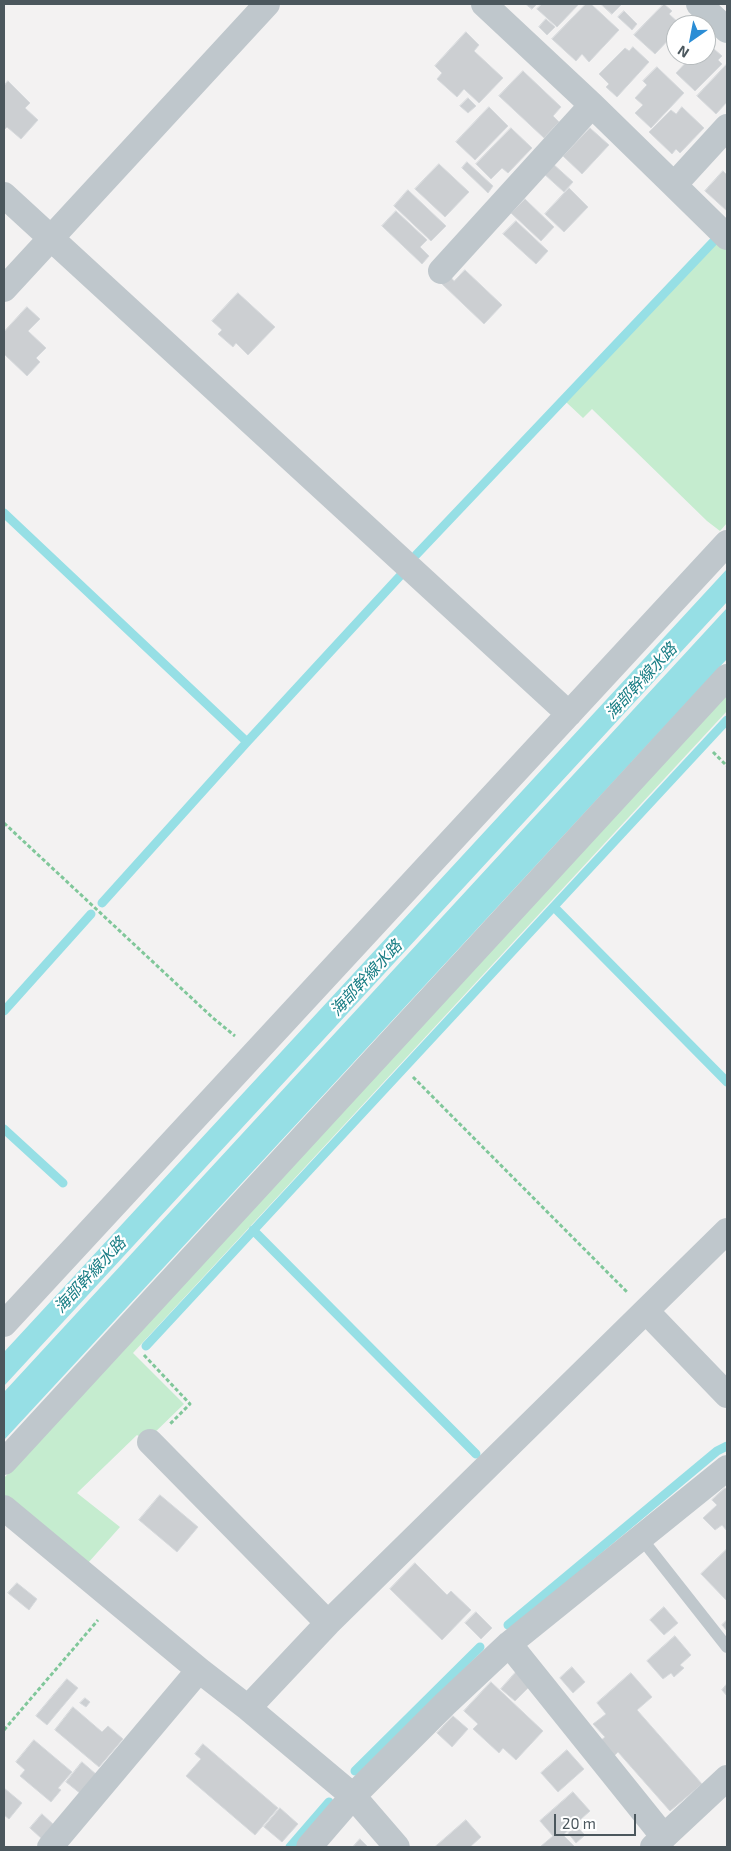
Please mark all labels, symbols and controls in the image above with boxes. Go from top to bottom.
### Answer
north arrow [666,15,716,65]
text: N [674,42,692,62]
water label: 海部幹線水路 [601,639,681,723]
water label: 海部幹線水路 [326,936,406,1020]
water label: 海部幹線水路 [50,1233,130,1317]
scale bar [556,1804,638,1836]
text: 20 m [562,1814,596,1832]

